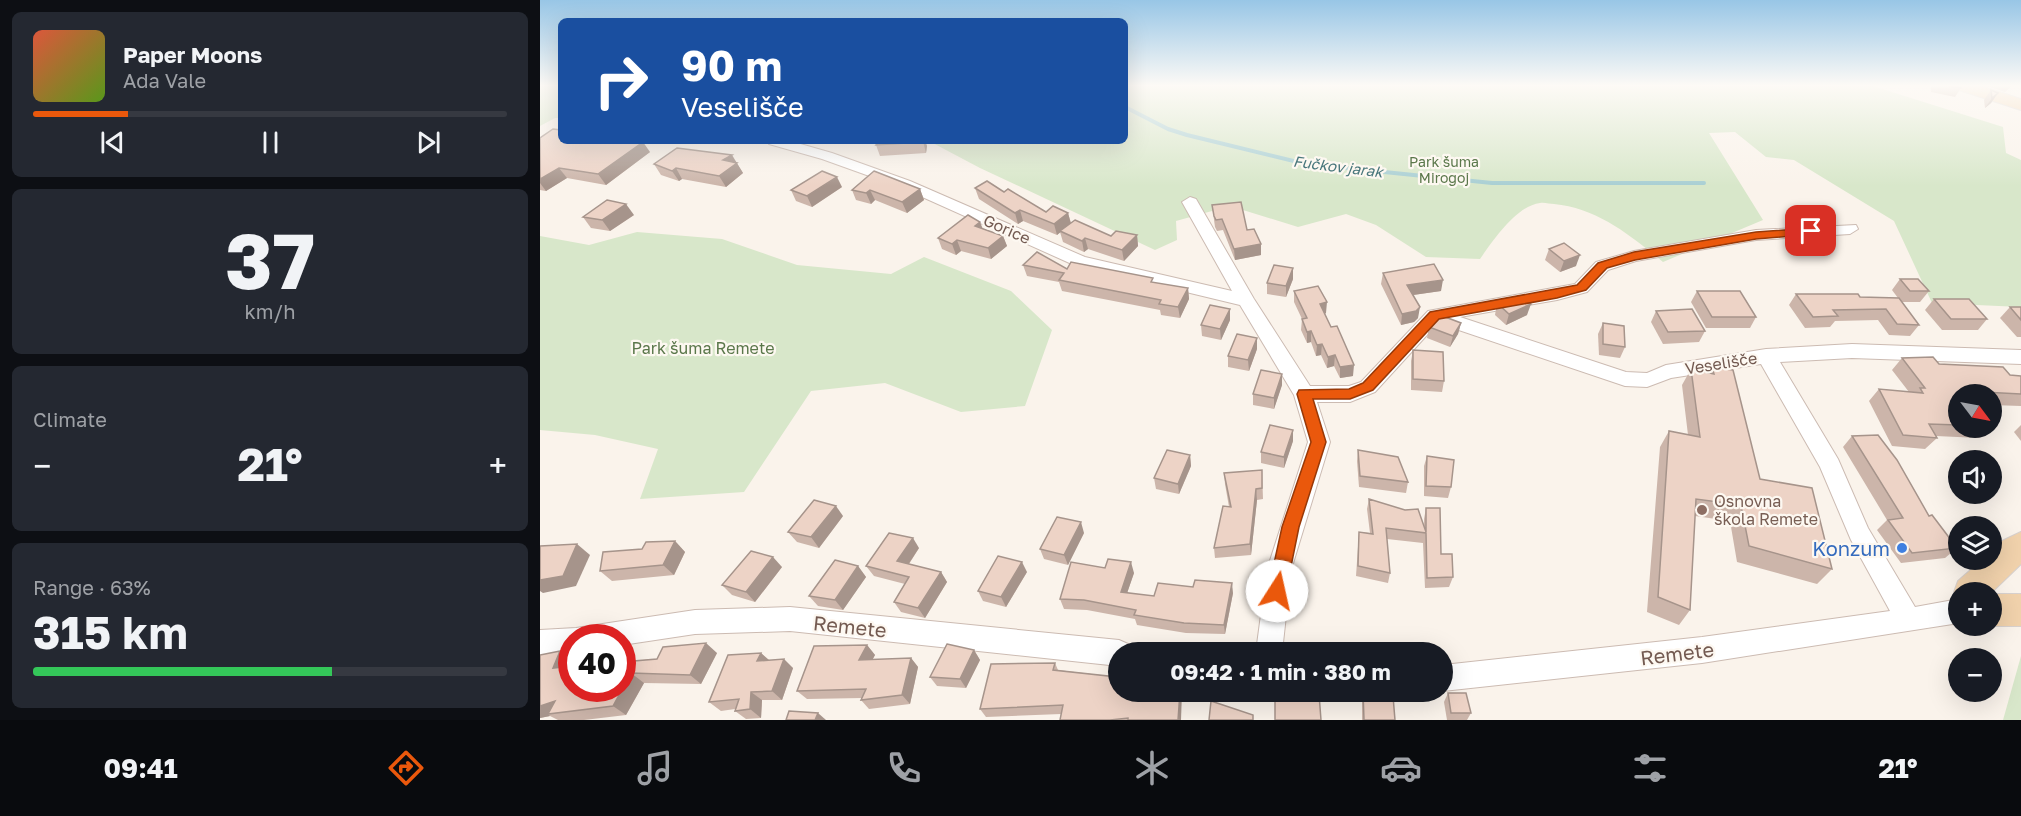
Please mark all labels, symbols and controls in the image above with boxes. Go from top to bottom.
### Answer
text: 90 m [681,40,782,90]
text: Paper Moons [123,41,262,68]
icon: right [582,42,660,120]
text: Ada Vale [123,68,206,92]
text: Veselišče [681,91,804,123]
icon: previous [96,126,129,159]
icon: pause [254,126,287,159]
icon: next [412,126,445,159]
water label: Fučkov jarak [1292,152,1385,182]
park label: Park šuma Mirogoj [1409,153,1479,186]
pin [1785,205,1836,256]
street label: Gorice [980,210,1034,248]
text: 37 [225,213,315,306]
icon: arrive [1794,214,1827,247]
text: km/h [245,299,295,323]
park label: Park šuma Remete [631,338,775,358]
street label: Veselišče [1684,347,1758,379]
north arrow [1948,384,2002,438]
map controls [1948,384,2002,702]
text: Climate [33,407,107,431]
text: 21° [237,437,303,491]
text: − [33,446,51,485]
text: + [489,446,507,485]
button: sound [1948,450,2002,504]
place label: Osnovna škola Remete [1714,491,1818,529]
marker: Osnovna škola Remete [1695,503,1709,517]
button: layers [1948,516,2002,570]
place label: Konzum [1812,536,1890,560]
marker: Konzum [1895,541,1909,555]
position arrow [1245,559,1309,623]
text: Range · 63% [33,575,151,599]
button: + [1948,582,2002,636]
text: 315 km [33,605,188,659]
street label: Remete [812,610,888,642]
speed limit sign: 40 [558,624,636,702]
street label: Remete [1639,637,1715,669]
button: − [1948,648,2002,702]
text: 09:42 · 1 min · 380 m [1170,658,1391,685]
icon: directions [385,747,427,789]
icon: music [634,747,676,789]
icon: phone [883,747,925,789]
icon: climate [1131,747,1173,789]
icon: car [1380,747,1422,789]
icon: filters [1629,747,1671,789]
text: 09:41 [103,752,178,784]
text: 21° [1878,752,1917,784]

